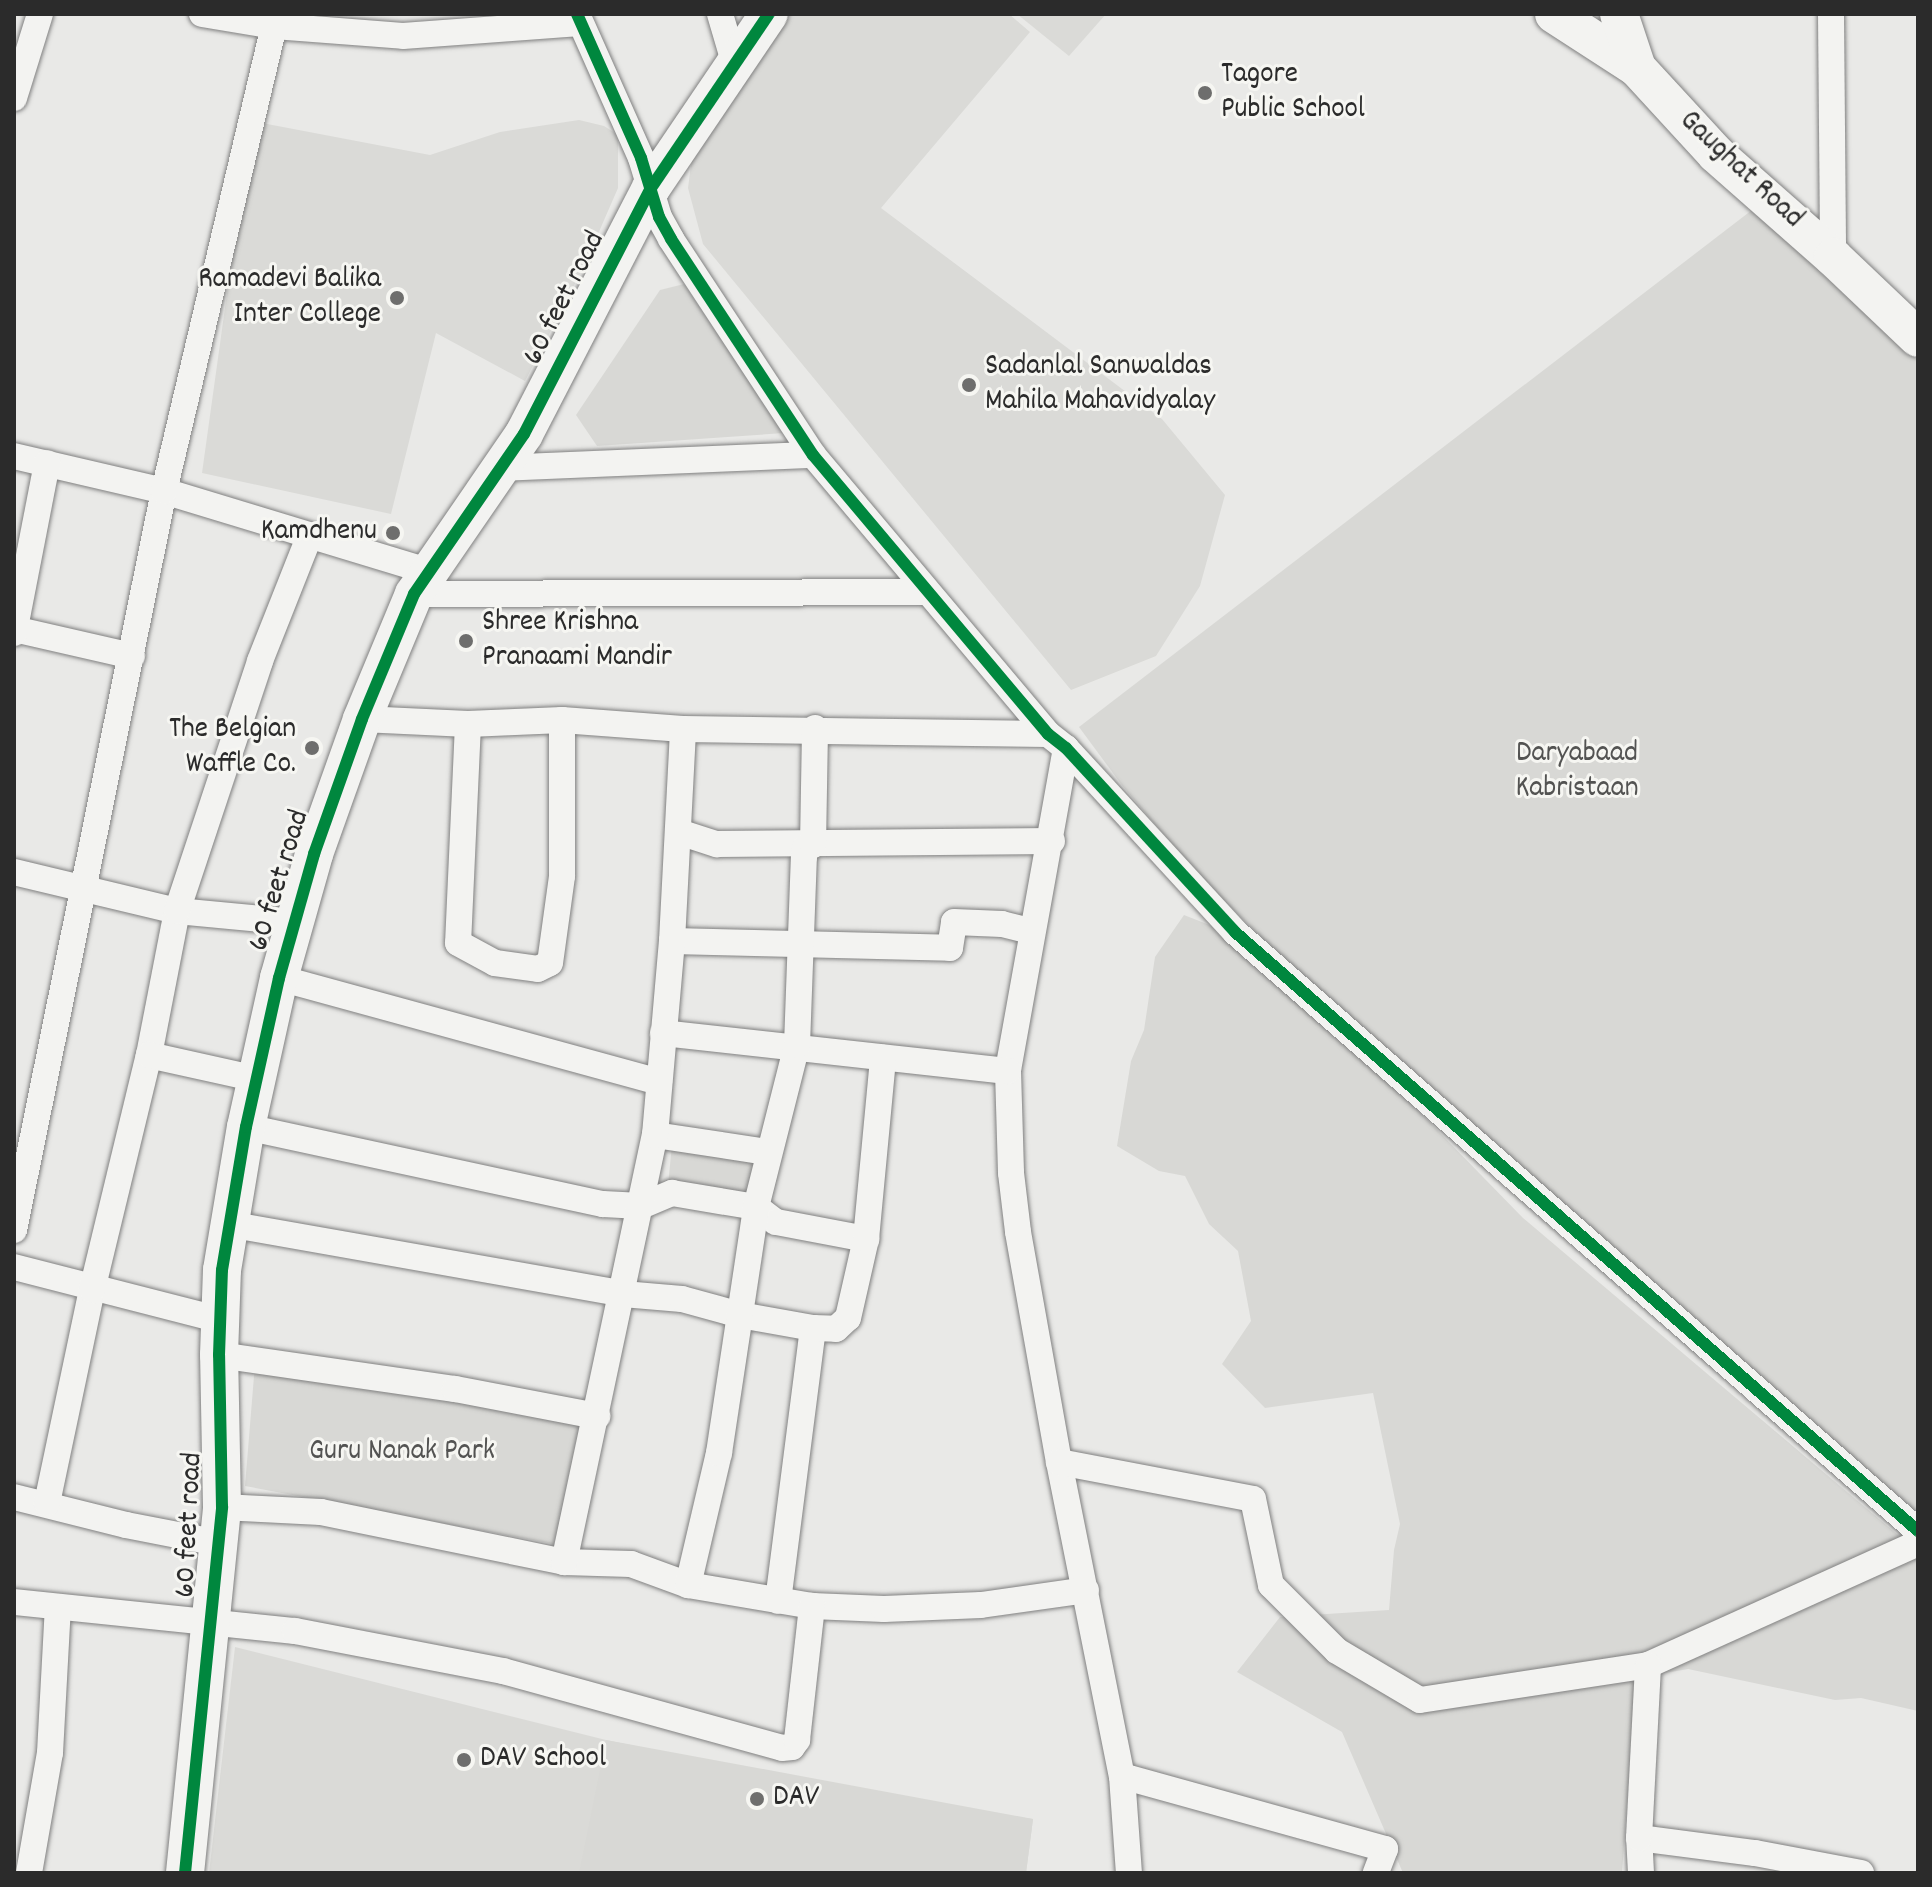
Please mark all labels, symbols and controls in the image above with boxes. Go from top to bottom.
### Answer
place label: Tagore Public School [1221,58,1365,128]
marker: Tagore Public School [1196,84,1214,102]
street label: Gaughat Road [1670,104,1810,238]
street label: 60 feet road [517,226,615,372]
place label: Ramadevi Balika Inter College [198,263,381,334]
marker: Ramadevi Balika Inter College [388,289,406,307]
place label: Sadanlal Sanwaldas Mahila Mahavidyalay [985,350,1215,420]
marker: Sadanlal Sanwaldas Mahila Mahavidyalay [960,376,978,394]
place label: Kamdhenu [261,515,377,551]
marker: Kamdhenu [384,524,402,542]
place label: Shree Krishna Pranaami Mandir [482,606,672,676]
marker: Shree Krishna Pranaami Mandir [457,632,475,650]
place label: The Belgian Waffle Co. [169,713,296,784]
park label: Daryabaad Kabristaan [1515,737,1639,808]
marker: The Belgian Waffle Co. [303,739,321,757]
street label: 60 feet road [243,806,319,956]
park label: Guru Nanak Park [309,1435,495,1471]
street label: 60 feet road [169,1451,213,1599]
place label: DAV School [480,1742,606,1778]
marker: DAV School [455,1751,473,1769]
place label: DAV [773,1781,819,1817]
marker: DAV [748,1790,766,1808]

